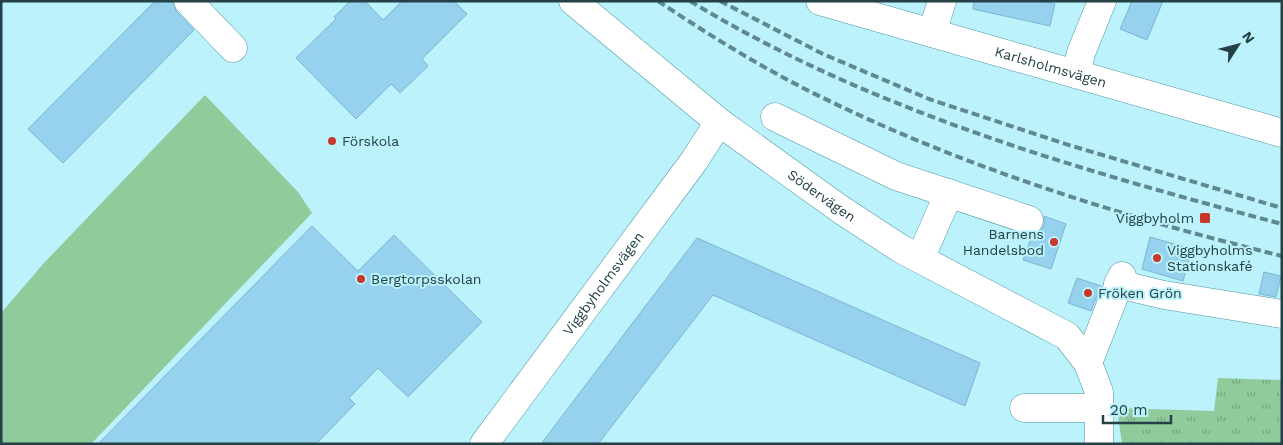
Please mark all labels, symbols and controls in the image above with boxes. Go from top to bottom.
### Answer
north arrow [1213,20,1263,70]
text: N [1239,28,1258,46]
street label: Karlsholmsvägen [993,43,1108,90]
place label: Förskola [342,133,399,149]
marker: Förskola [326,135,338,147]
street label: Södervägen [785,166,859,225]
place label: Viggbyholm [1116,210,1194,226]
marker: Viggbyholm [1198,211,1212,225]
place label: Barnens Handelsbod [963,226,1044,258]
street label: Viggbyholmsvägen [560,229,647,338]
marker: Barnens Handelsbod [1048,236,1060,248]
place label: Viggbyholms Stationskafé [1167,242,1253,274]
marker: Viggbyholms Stationskafé [1151,252,1163,264]
place label: Bergtorpsskolan [371,271,482,287]
marker: Bergtorpsskolan [355,273,367,285]
place label: Fröken Grön [1098,285,1182,301]
marker: Fröken Grön [1082,287,1094,299]
scale bar [1103,392,1170,424]
text: 20 m [1110,401,1148,419]

